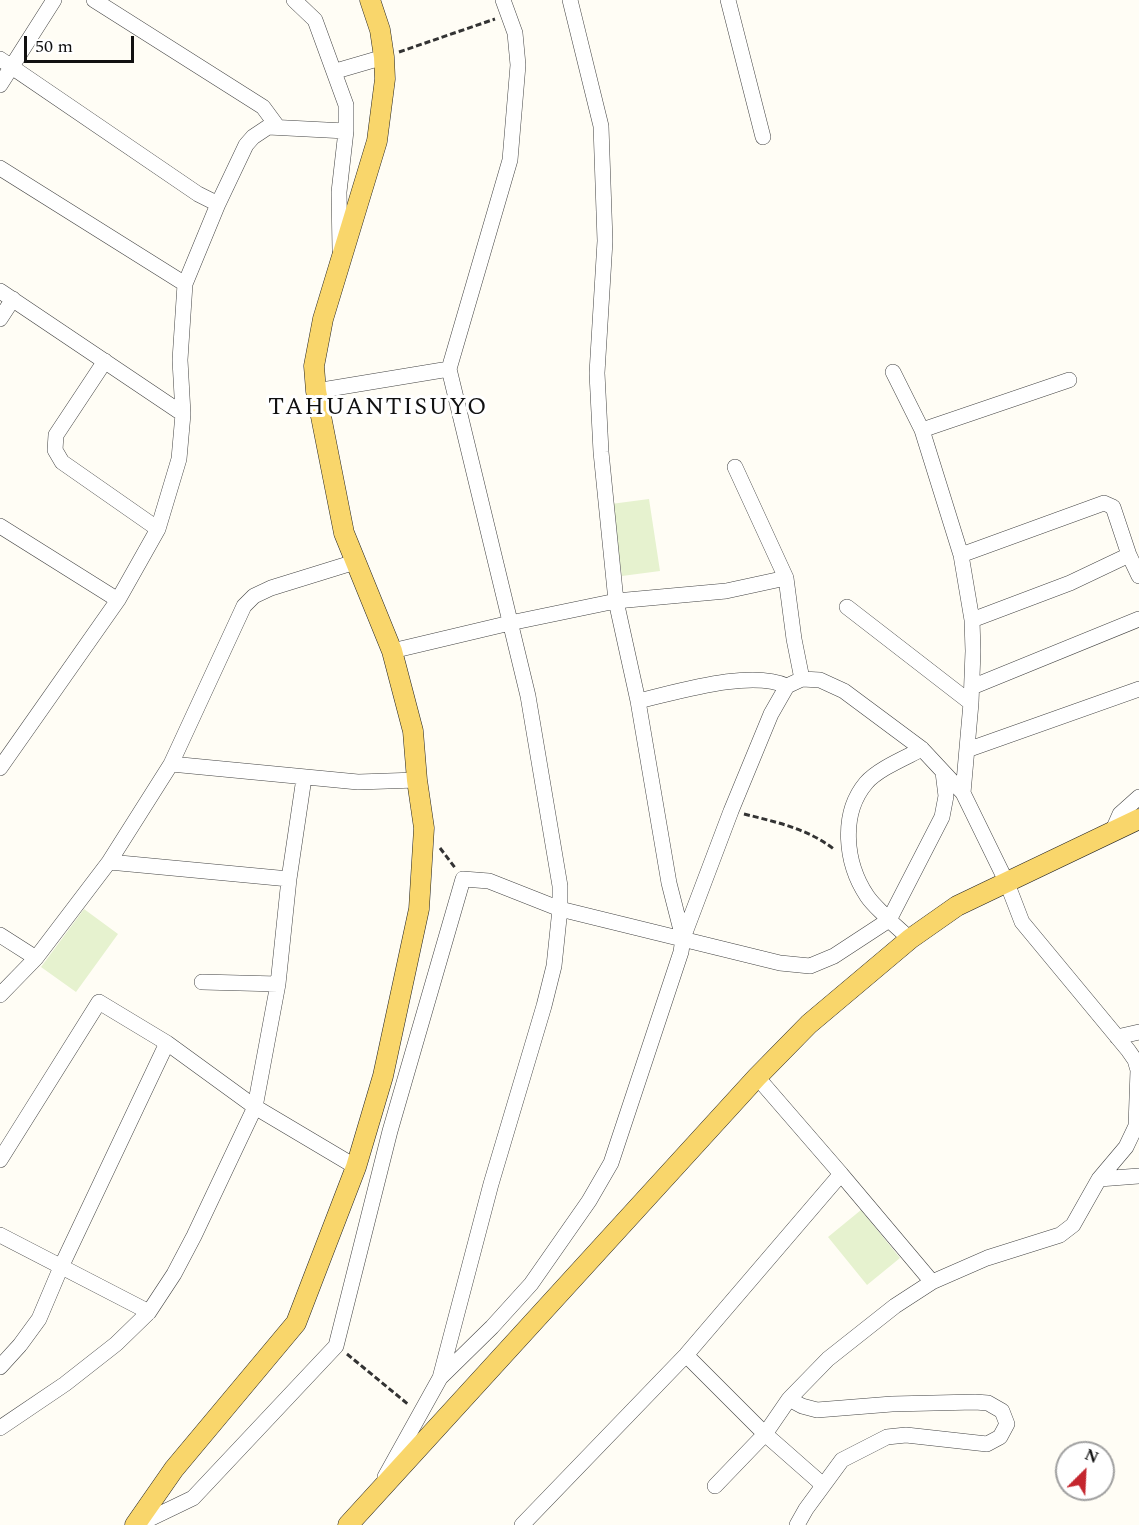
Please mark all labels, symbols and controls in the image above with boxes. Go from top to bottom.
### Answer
scale bar [27,24,136,62]
text: 50 m [35,33,73,60]
district label: TAHUANTISUYO [268,395,488,423]
north arrow [1055,1441,1115,1501]
text: N [1081,1443,1102,1470]

